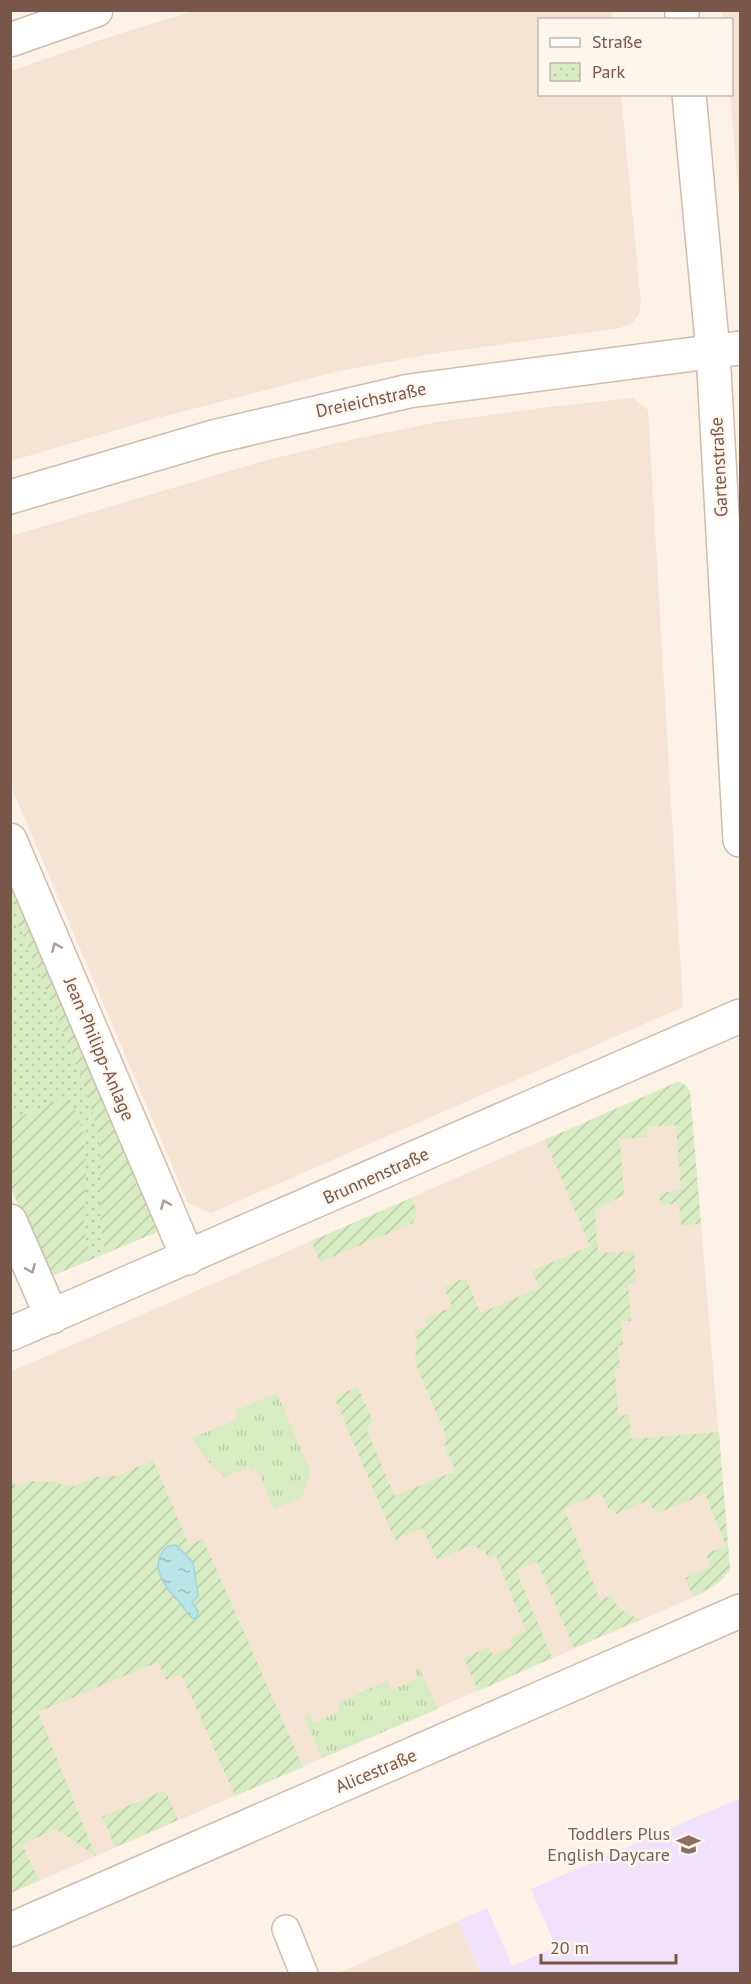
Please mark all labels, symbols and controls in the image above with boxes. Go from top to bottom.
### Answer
legend [538,18,733,96]
text: Straße [592,30,643,53]
text: Park [592,60,625,83]
street label: Dreieichstraße [314,377,428,422]
street label: Gartenstraße [704,416,733,518]
one-way arrow [51,943,63,954]
street label: Jean-Philipp-Anlage [58,973,140,1124]
street label: Brunnenstraße [319,1142,432,1209]
one-way arrow [160,1199,172,1210]
one-way arrow [24,1262,36,1273]
street label: Alicestraße [332,1743,420,1798]
place label: Toddlers Plus English Daycare [547,1822,670,1866]
school or university icon: Toddlers Plus English Daycare [675,1831,701,1857]
scale bar [541,1927,676,1965]
text: 20 m [550,1936,589,1959]

